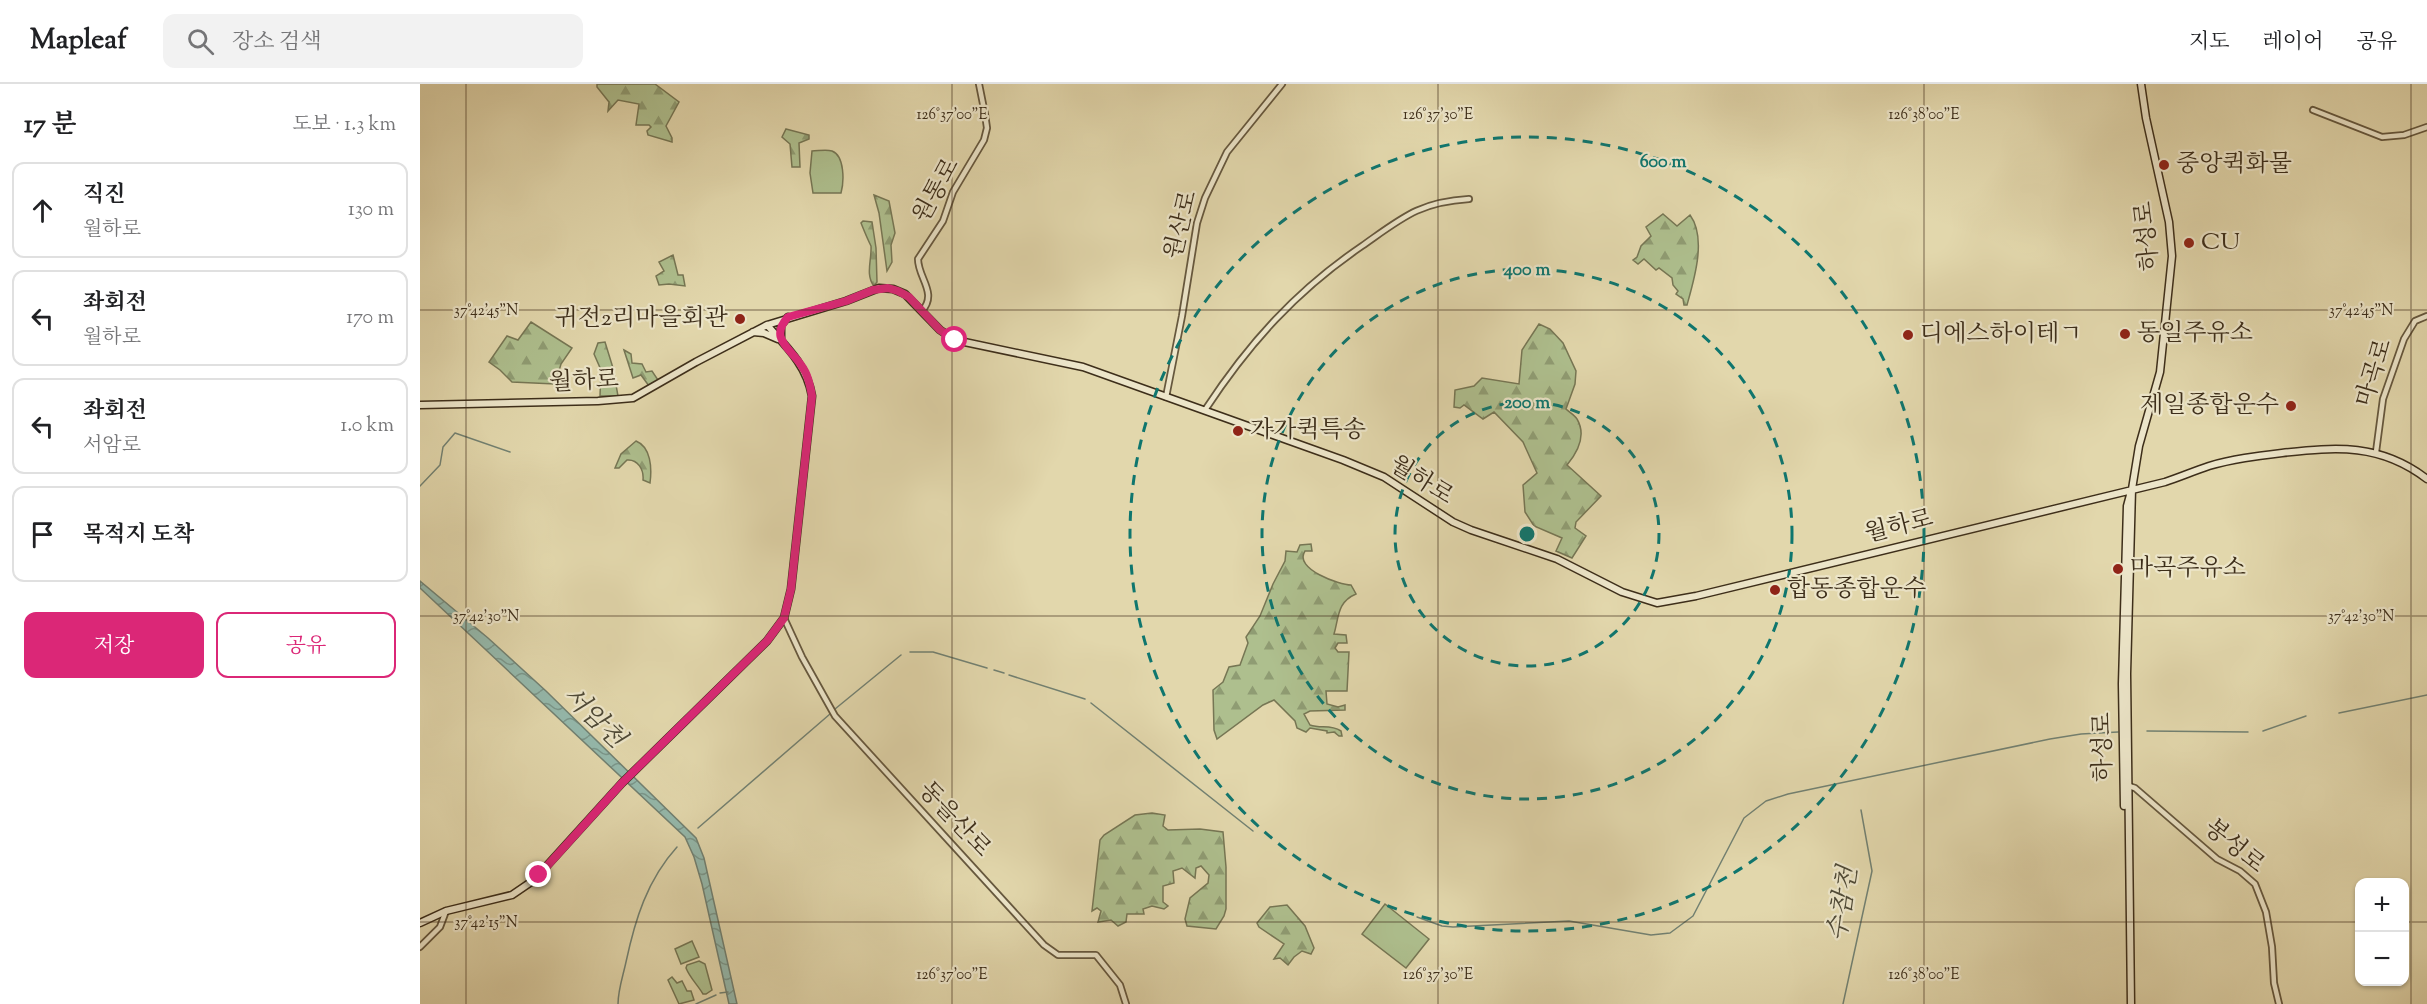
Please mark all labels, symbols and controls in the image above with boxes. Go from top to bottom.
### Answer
search box [163,14,583,68]
text: Mapleaf [30,21,127,61]
icon: search [184,25,217,58]
text: 장소 검색 [232,27,322,59]
text: 지도 [2189,28,2230,58]
text: 레이어 [2263,28,2323,58]
text: 공유 [2356,28,2397,58]
text: 126°37'00"E [916,105,988,126]
text: 126°37'30"E [1403,105,1473,126]
text: 126°38'00"E [1888,105,1960,126]
text: 17 분 [24,107,77,144]
text: 도보 · 1.3 km [292,111,396,140]
place label: 중앙퀵화물 [2176,148,2292,182]
text: 600 m [1640,150,1686,176]
street label: 원통로 [905,152,969,230]
marker: 중앙퀵화물 [2157,158,2171,172]
text: 직진 [83,180,126,212]
street label: 원산로 [1157,187,1207,263]
icon: ahead [26,194,59,227]
text: 130 m [348,196,394,225]
street label: 하성로 [2127,200,2169,272]
text: 월하로 [83,216,141,245]
place label: CU [2201,226,2240,260]
marker: CU [2182,236,2196,250]
text: 400 m [1503,258,1550,284]
text: 좌회전 [83,288,147,320]
text: 37°42'45"N [454,301,518,322]
text: 37°42'45"N [2329,301,2393,322]
icon: left [26,302,59,335]
place label: 귀전2리마을회관 [554,302,728,336]
text: 170 m [346,304,394,333]
marker: 귀전2리마을회관 [733,312,747,326]
place label: 동일주유소 [2137,317,2253,351]
place label: 디에스하이테ㄱ [1920,318,2082,352]
text: 월하로 [83,324,141,353]
route start [941,326,967,352]
marker: 동일주유소 [2118,327,2132,341]
marker: 디에스하이테ㄱ [1901,328,1915,342]
street label: 마곡로 [2349,335,2401,411]
street label: 월하로 [548,363,620,401]
place label: 제일종합운수 [2140,389,2279,423]
text: 200 m [1504,391,1550,417]
text: 좌회전 [83,396,147,428]
marker: 제일종합운수 [2284,399,2298,413]
icon: left [26,410,59,443]
text: 1.0 km [340,412,394,441]
place label: 가가퀵특송 [1250,414,1366,448]
marker: 가가퀵특송 [1231,424,1245,438]
text: 서암로 [83,432,141,461]
street label: 월하로 [1382,448,1460,514]
street label: 월하로 [1861,502,1937,552]
icon: arrive [26,518,59,551]
text: 목적지 도착 [83,520,194,552]
centre of rings [1517,524,1537,544]
place label: 마곡주유소 [2130,552,2246,586]
marker: 마곡주유소 [2111,562,2125,576]
place label: 합동종합운수 [1787,573,1926,607]
marker: 합동종합운수 [1768,583,1782,597]
text: 37°42'30"N [453,607,519,628]
text: 37°42'30"N [2328,607,2394,628]
button: 저장 [24,612,204,678]
button: 공유 [216,612,396,678]
water label: 서암천 [553,679,634,759]
street label: 하성로 [2086,712,2122,782]
street label: 동을산로 [910,774,998,866]
street label: 봉성로 [2196,812,2272,882]
route end [525,861,551,887]
water label: 수참천 [1820,862,1868,944]
map controls [2355,878,2409,986]
button: + [2355,878,2409,932]
text: 37°42'15"N [454,913,518,934]
button: − [2355,932,2409,986]
text: 126°37'00"E [916,965,988,986]
text: 126°37'30"E [1403,965,1473,986]
text: 126°38'00"E [1888,965,1960,986]

